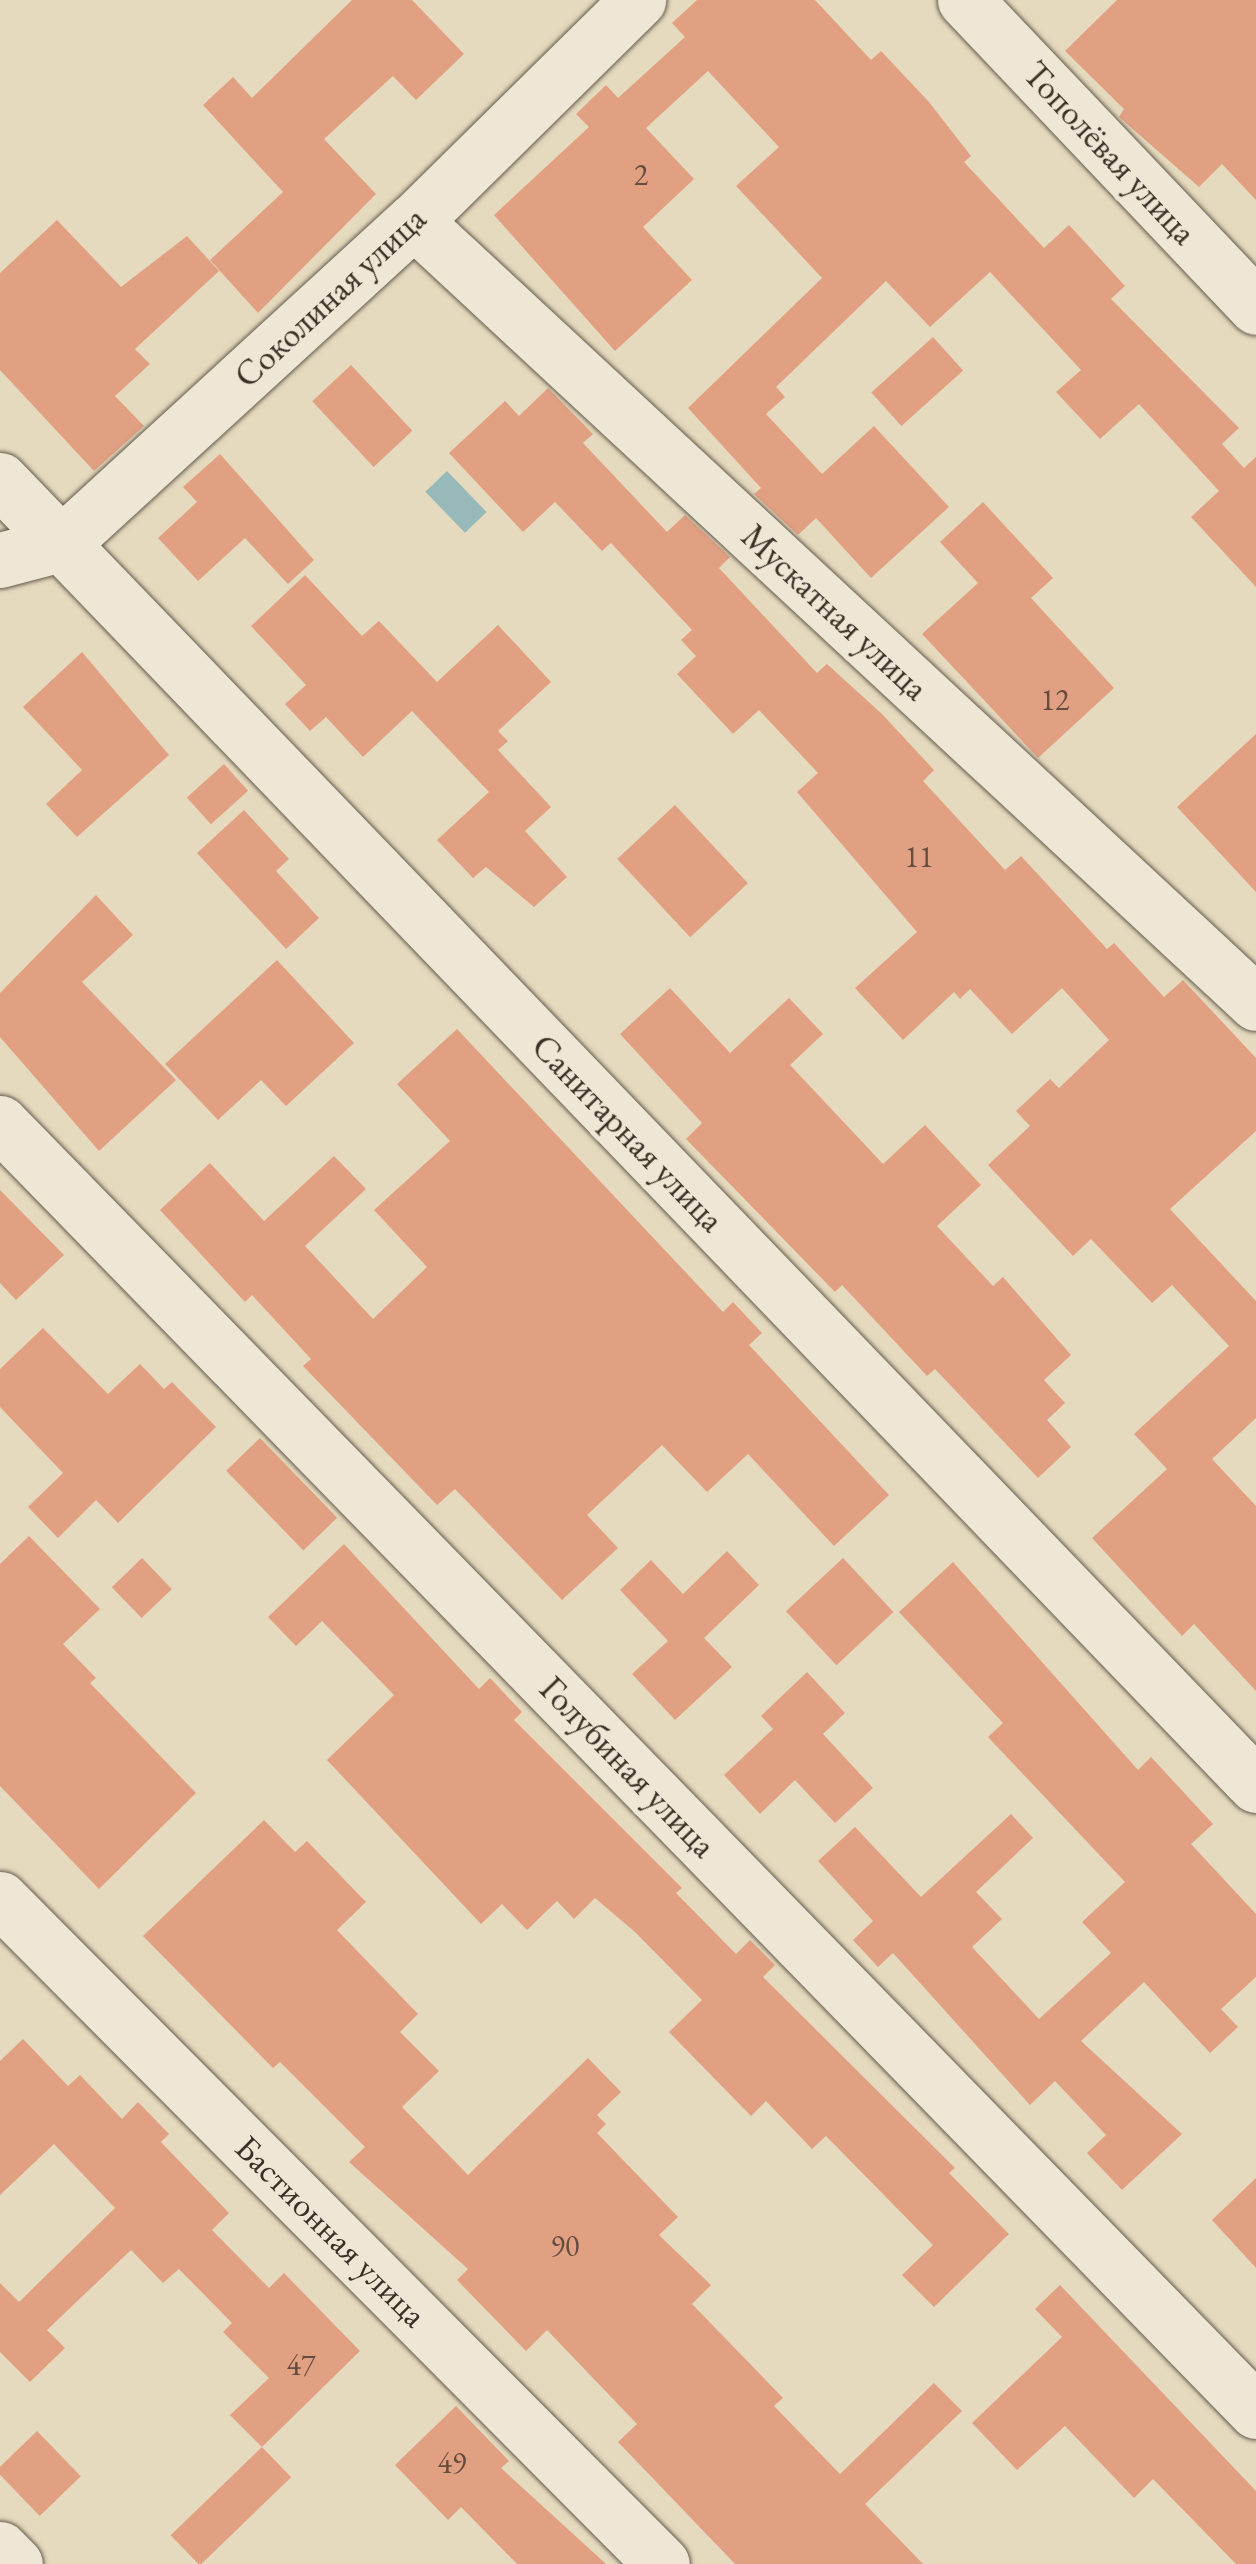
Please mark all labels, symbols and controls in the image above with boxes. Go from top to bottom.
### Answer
street label: Тополёвая улица [1015,53,1205,253]
house number: 2 [634,157,648,193]
street label: Соколиная улица [226,198,434,396]
street label: Мускатная улица [733,515,937,709]
house number: 12 [1041,682,1069,718]
house number: 11 [905,839,933,875]
street label: Санитарная улица [523,1025,733,1241]
street label: Голубиная улица [531,1668,725,1866]
street label: Бастионная улица [226,2126,436,2336]
house number: 90 [551,2228,579,2264]
house number: 47 [287,2347,315,2383]
house number: 49 [438,2445,466,2481]

